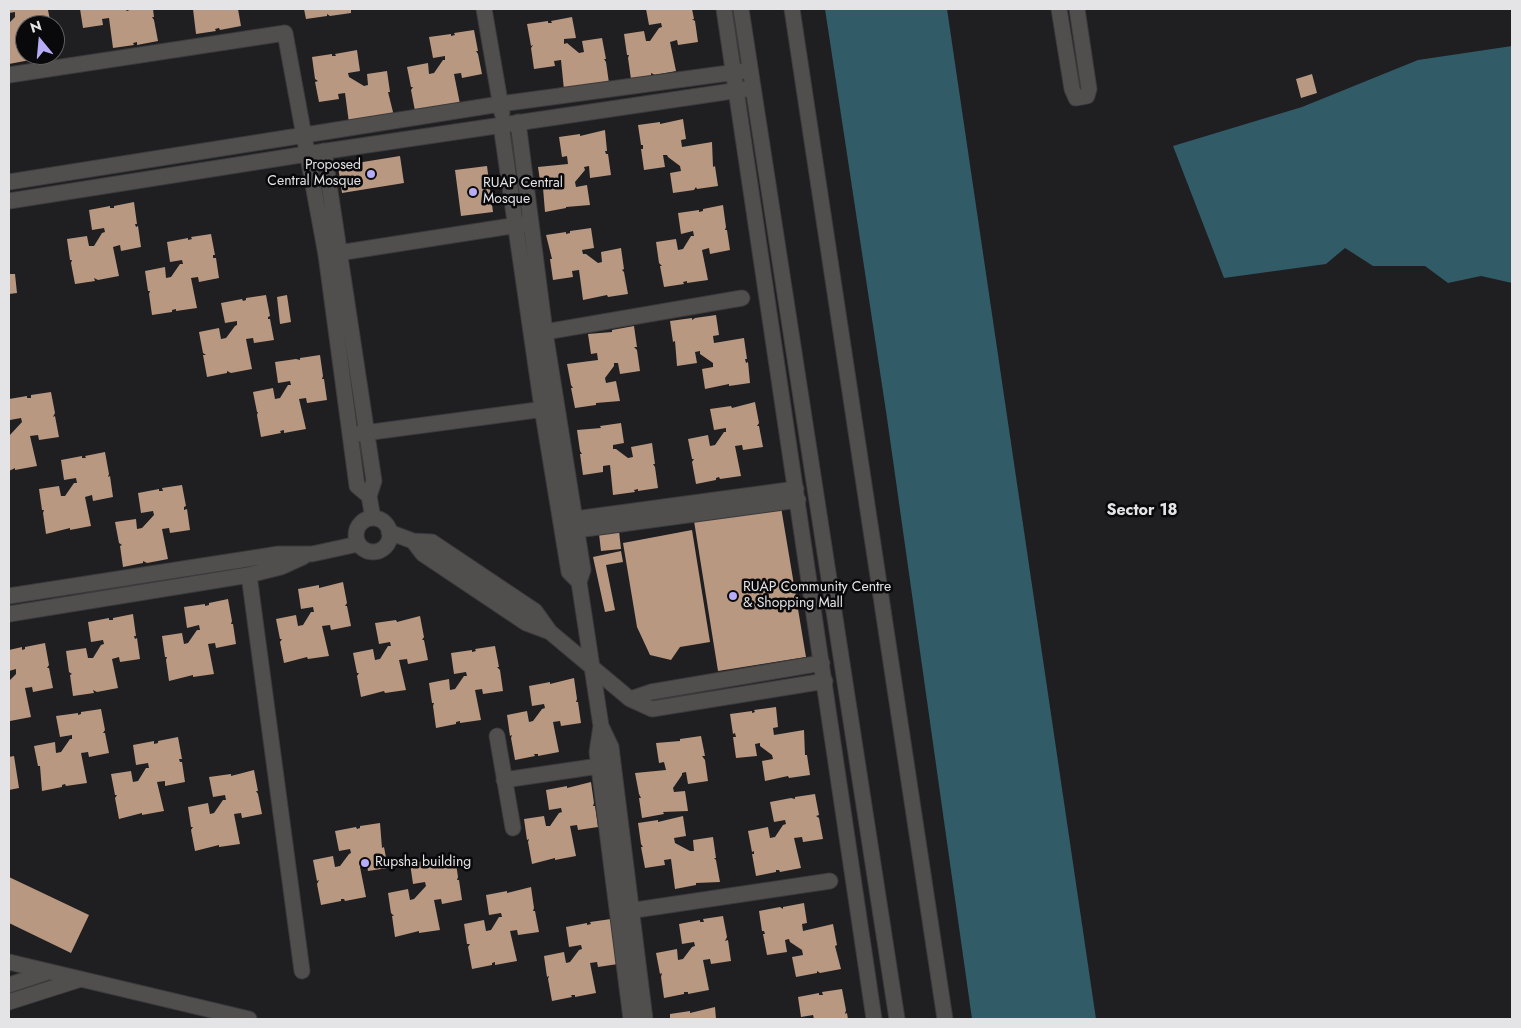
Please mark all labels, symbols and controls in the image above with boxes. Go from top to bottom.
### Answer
north arrow [15,15,65,65]
text: N [28,15,44,38]
place label: Proposed Central Mosque [267,158,361,190]
marker: Proposed Central Mosque [365,168,377,180]
place label: RUAP Central Mosque [483,176,563,208]
marker: RUAP Central Mosque [467,186,479,198]
district label: Sector 18 [1106,501,1178,521]
place label: RUAP Community Centre & Shopping Mall [743,580,891,612]
marker: RUAP Community Centre & Shopping Mall [727,590,739,602]
place label: Rupsha building [375,855,471,871]
marker: Rupsha building [359,857,371,869]

